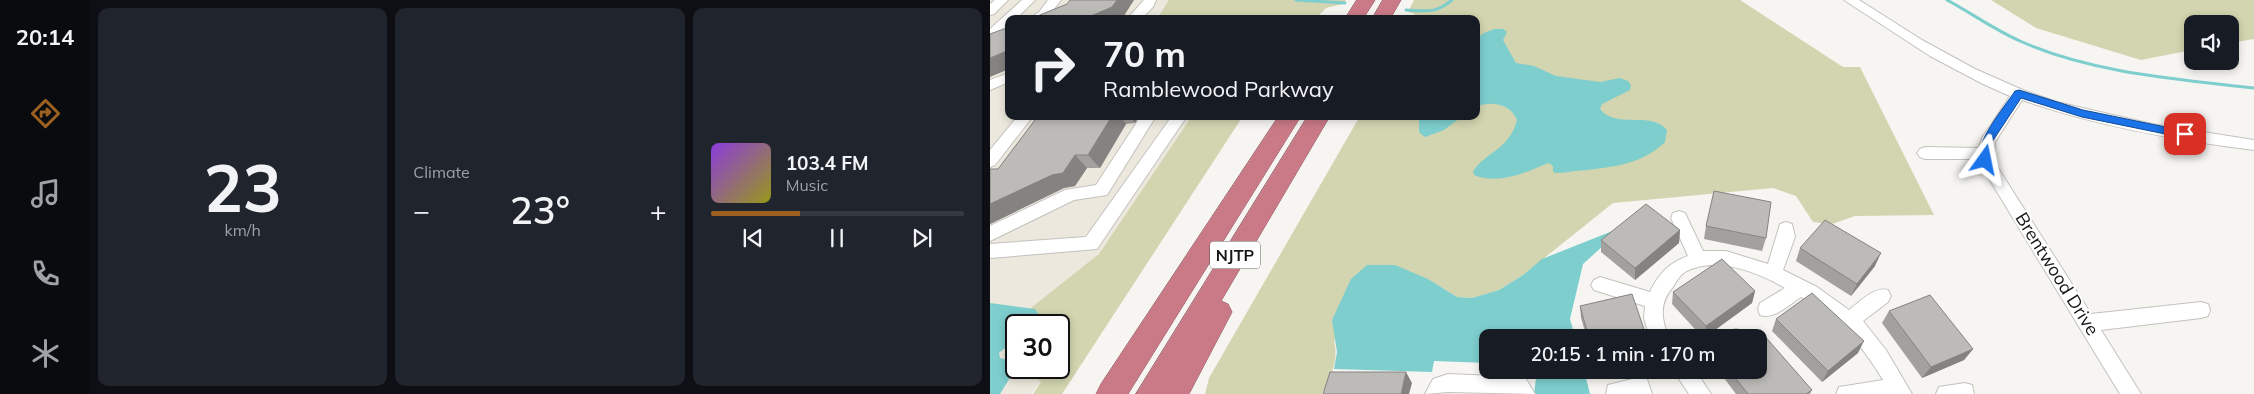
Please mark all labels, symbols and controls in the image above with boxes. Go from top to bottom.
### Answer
map controls [2184,15,2239,70]
button: sound [2184,15,2239,70]
text: 20:14 [16,23,74,51]
text: 70 m [1103,32,1186,76]
icon: right [1020,35,1085,100]
text: Ramblewood Parkway [1103,75,1334,103]
icon: directions [28,96,63,131]
pin [2164,113,2206,155]
icon: arrive [2171,120,2199,148]
position arrow [1958,133,2010,185]
text: 23 [204,147,282,228]
text: 103.4 FM [786,151,869,175]
text: Climate [413,162,470,182]
text: Music [786,175,828,195]
icon: music [28,176,63,211]
text: 23° [510,186,570,234]
text: − [413,193,430,228]
text: + [650,193,667,228]
street label: Brentwood Drive [2010,208,2104,339]
text: km/h [225,220,261,240]
icon: previous [739,224,767,252]
icon: pause [823,224,851,252]
icon: next [908,224,936,252]
road number: NJTP [1210,242,1260,268]
icon: phone [28,256,63,291]
speed limit sign: 30 [1005,314,1070,379]
icon: climate [28,336,63,371]
text: 20:15 · 1 min · 170 m [1530,342,1716,366]

